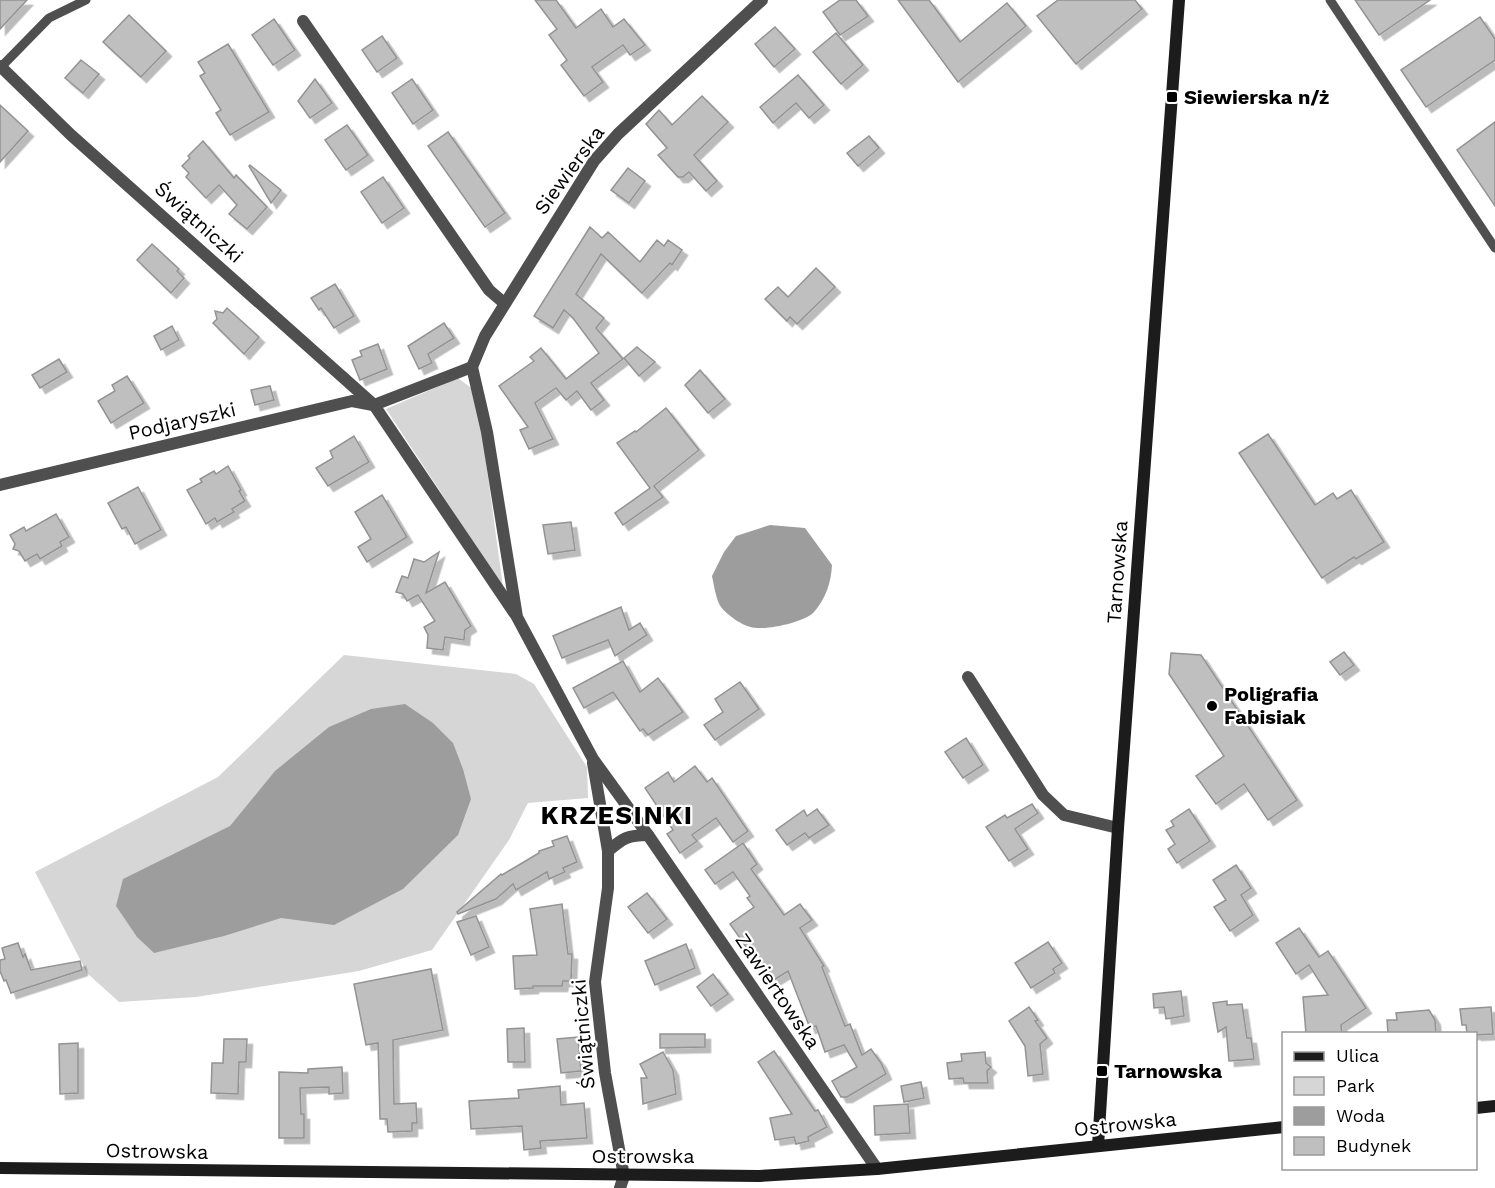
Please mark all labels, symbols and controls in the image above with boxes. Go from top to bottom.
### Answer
place label: Siewierska n/ż [1184,85,1329,109]
marker: Siewierska n/ż [1165,90,1179,104]
street label: Siewierska [529,121,609,219]
street label: Świątniczki [150,176,248,268]
street label: Podjaryszki [126,397,238,445]
street label: Tarnowska [1101,520,1133,624]
place label: Poligrafia Fabisiak [1224,682,1319,729]
marker: Poligrafia Fabisiak [1205,699,1219,713]
district label: KRZESINKI [541,800,693,830]
street label: Zawiertowska [730,929,826,1053]
street label: Świątniczki [566,978,600,1090]
legend [1282,1032,1477,1170]
text: Ulica [1336,1045,1379,1066]
place label: Tarnowska [1114,1059,1223,1083]
marker: Tarnowska [1095,1064,1109,1078]
text: Park [1336,1075,1375,1096]
text: Woda [1336,1105,1385,1126]
street label: Ostrowska [1073,1107,1177,1141]
text: Budynek [1336,1135,1411,1156]
street label: Ostrowska [105,1138,209,1164]
street label: Ostrowska [592,1144,694,1168]

